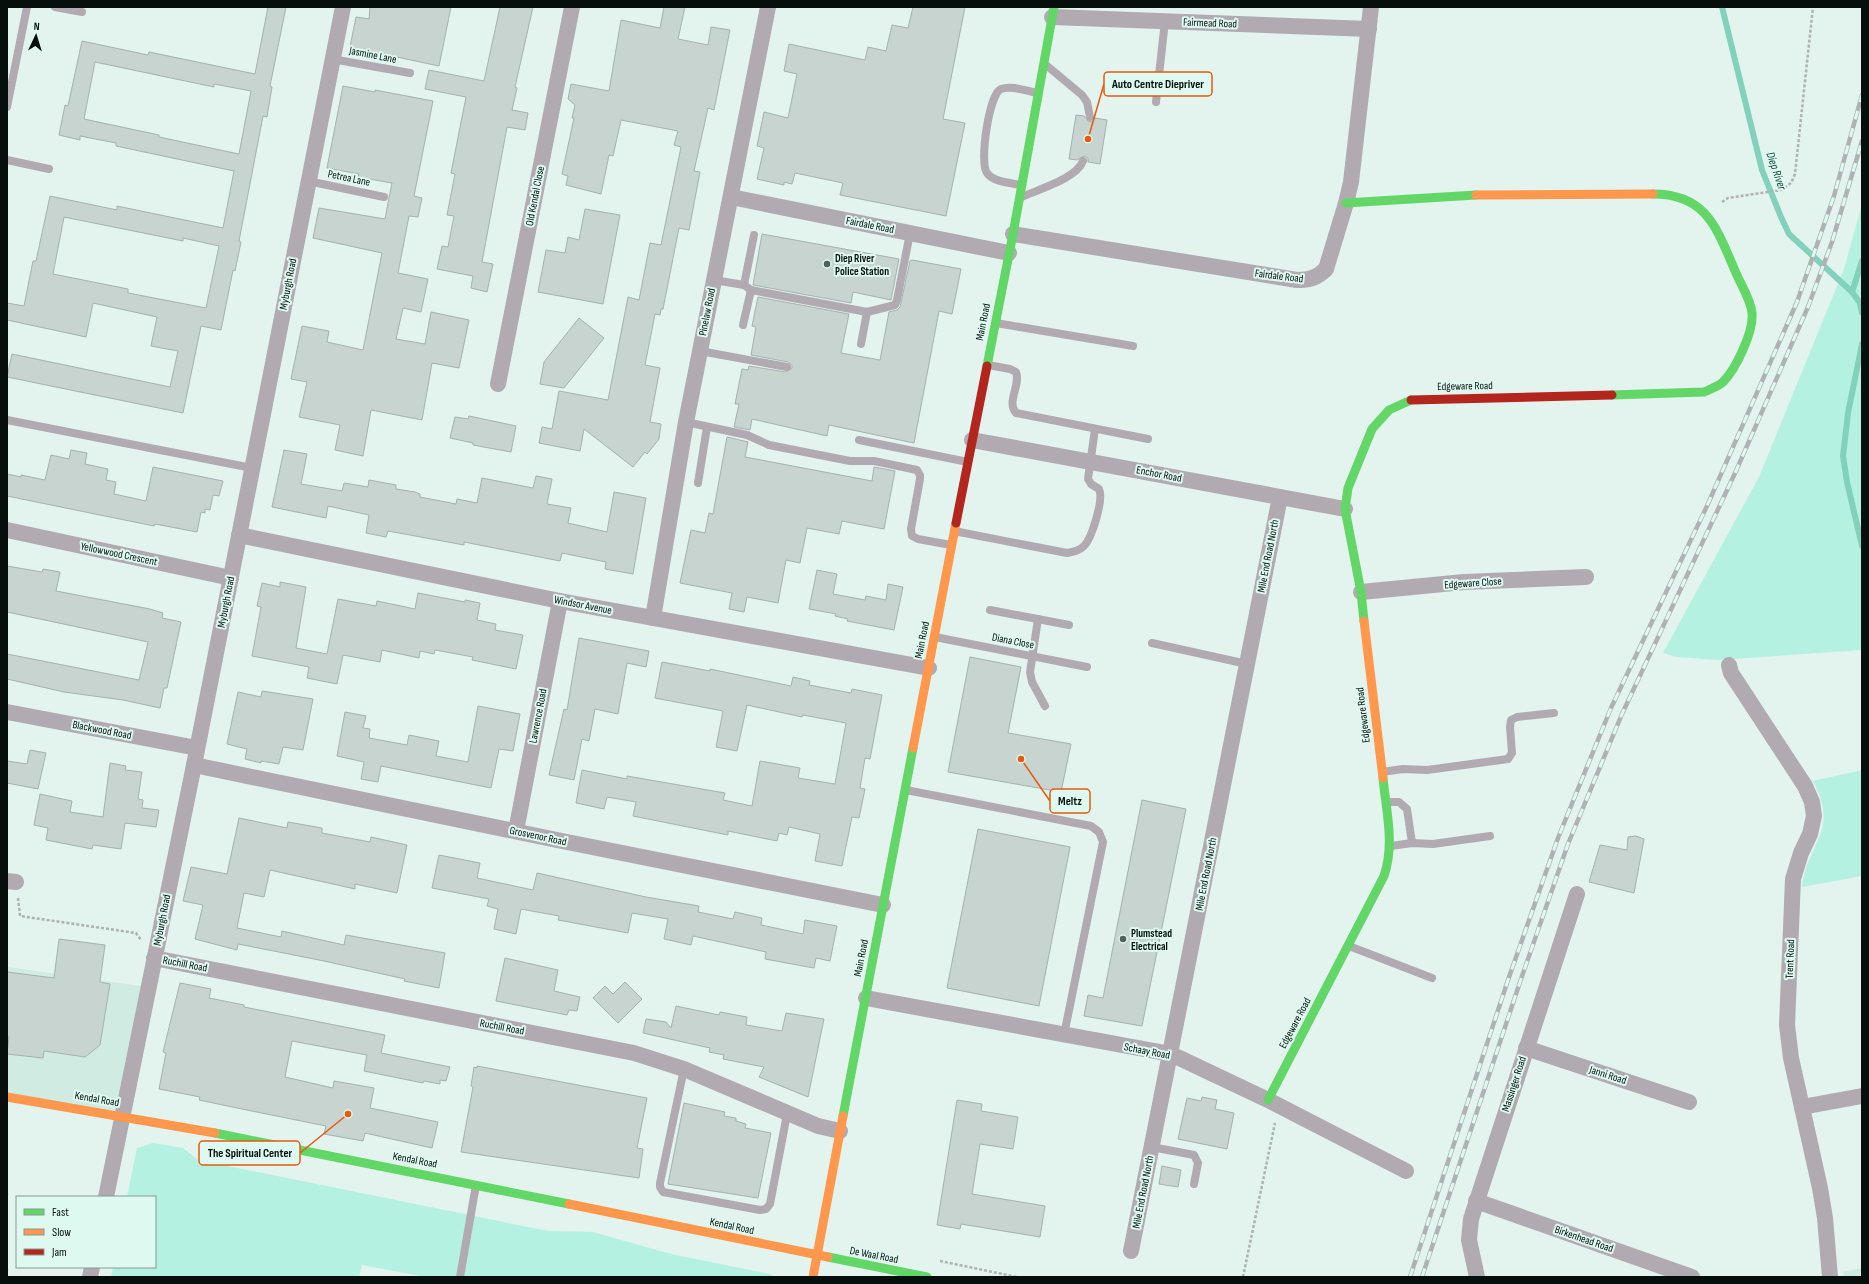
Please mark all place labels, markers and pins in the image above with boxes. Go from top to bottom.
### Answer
callout: Auto Centre Diepriver [1104,72,1212,96]
place label: Diep River Police Station [835,252,889,278]
marker: Diep River Police Station [822,259,832,269]
callout: Meltz [1050,789,1090,813]
place label: Plumstead Electrical [1131,927,1172,953]
marker: Plumstead Electrical [1118,934,1128,944]
callout: The Spiritual Center [199,1141,300,1165]

